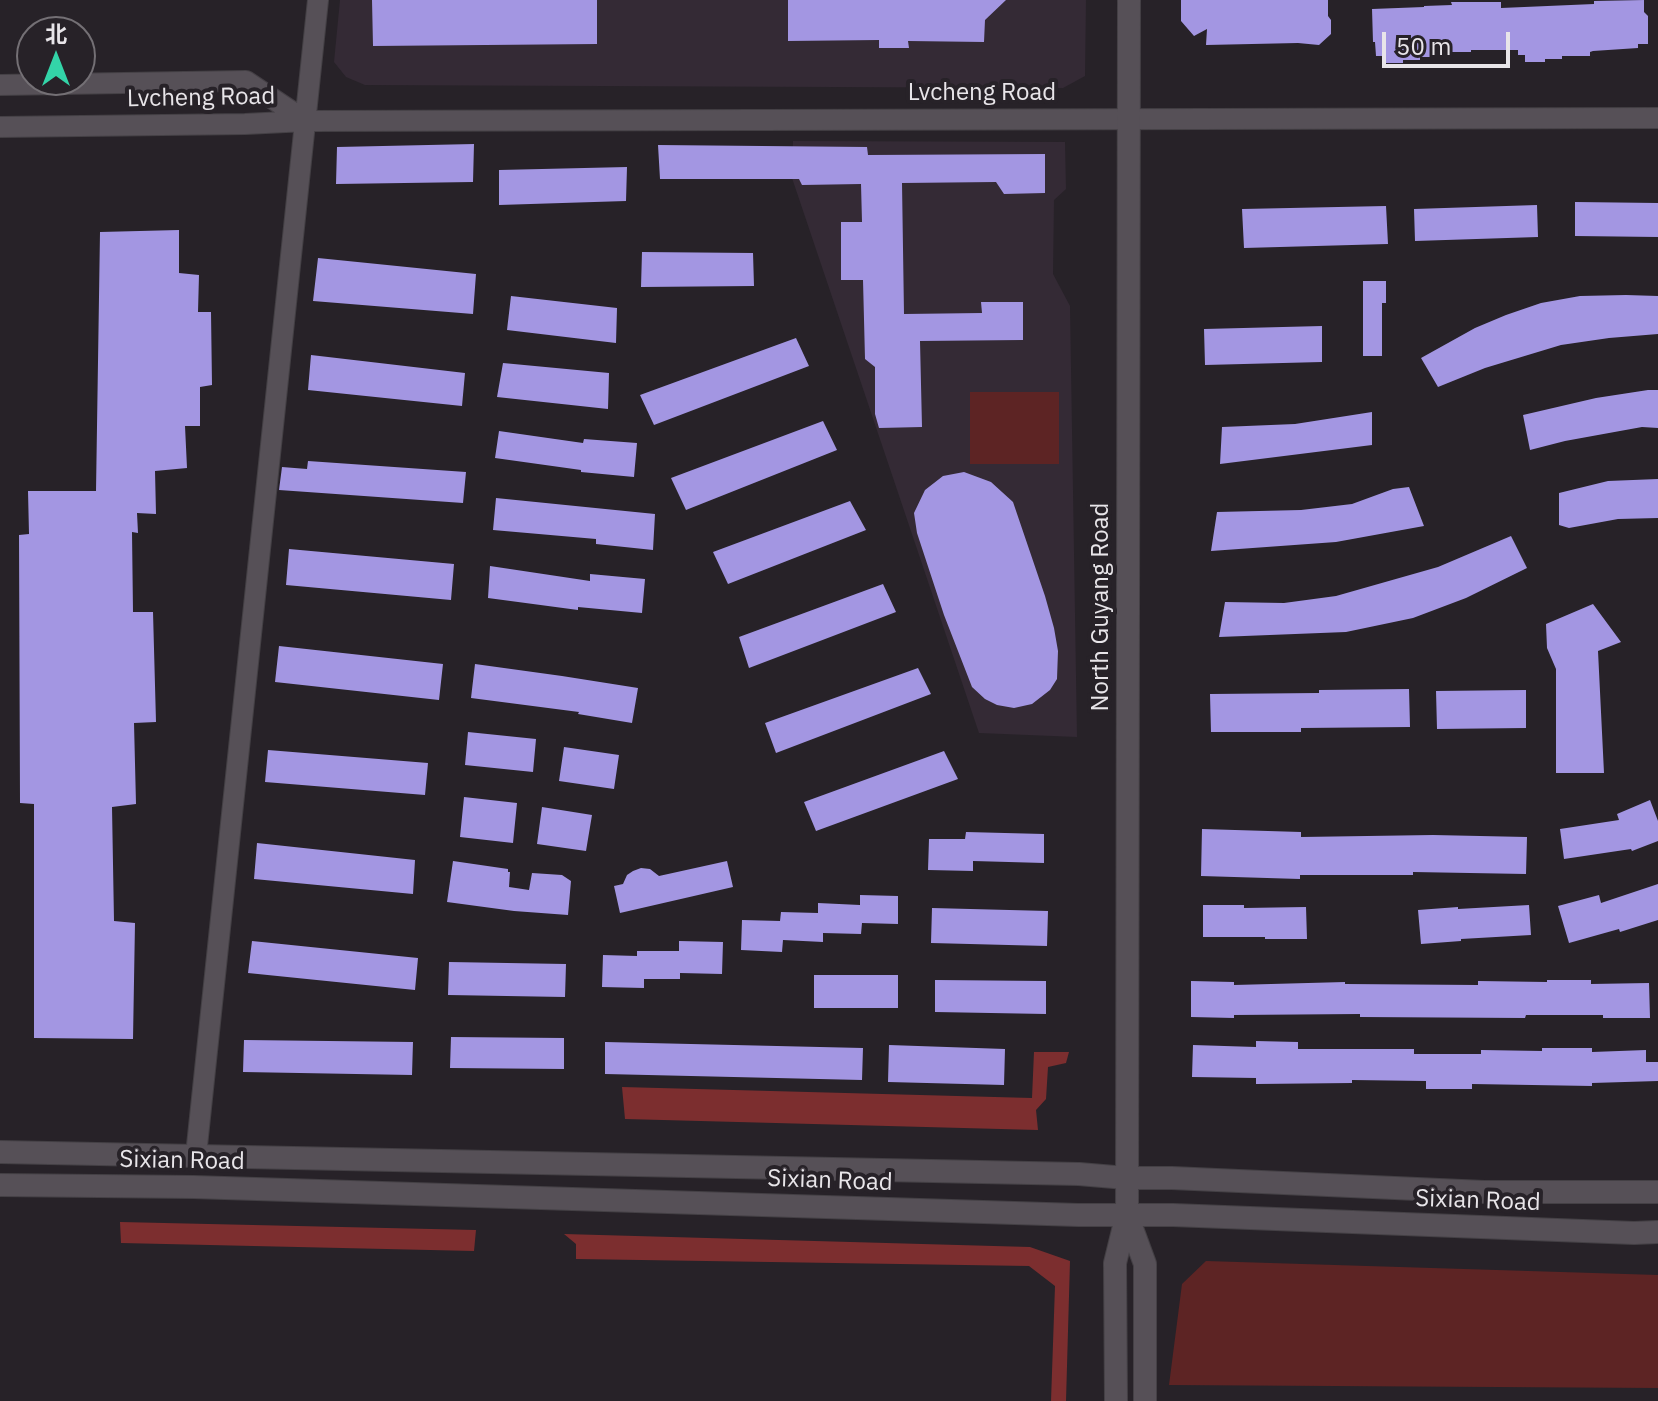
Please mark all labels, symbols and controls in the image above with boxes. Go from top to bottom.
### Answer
north arrow [16,16,96,96]
scale bar [1386,16,1514,66]
text: 北 [45,19,67,48]
text: 50 m [1396,30,1451,62]
street label: Lvcheng Road [908,79,1056,107]
street label: Lvcheng Road [127,82,275,114]
street label: North Guyang Road [1087,503,1115,711]
street label: Sixian Road [119,1146,245,1176]
street label: Sixian Road [767,1164,893,1198]
street label: Sixian Road [1415,1184,1541,1218]

